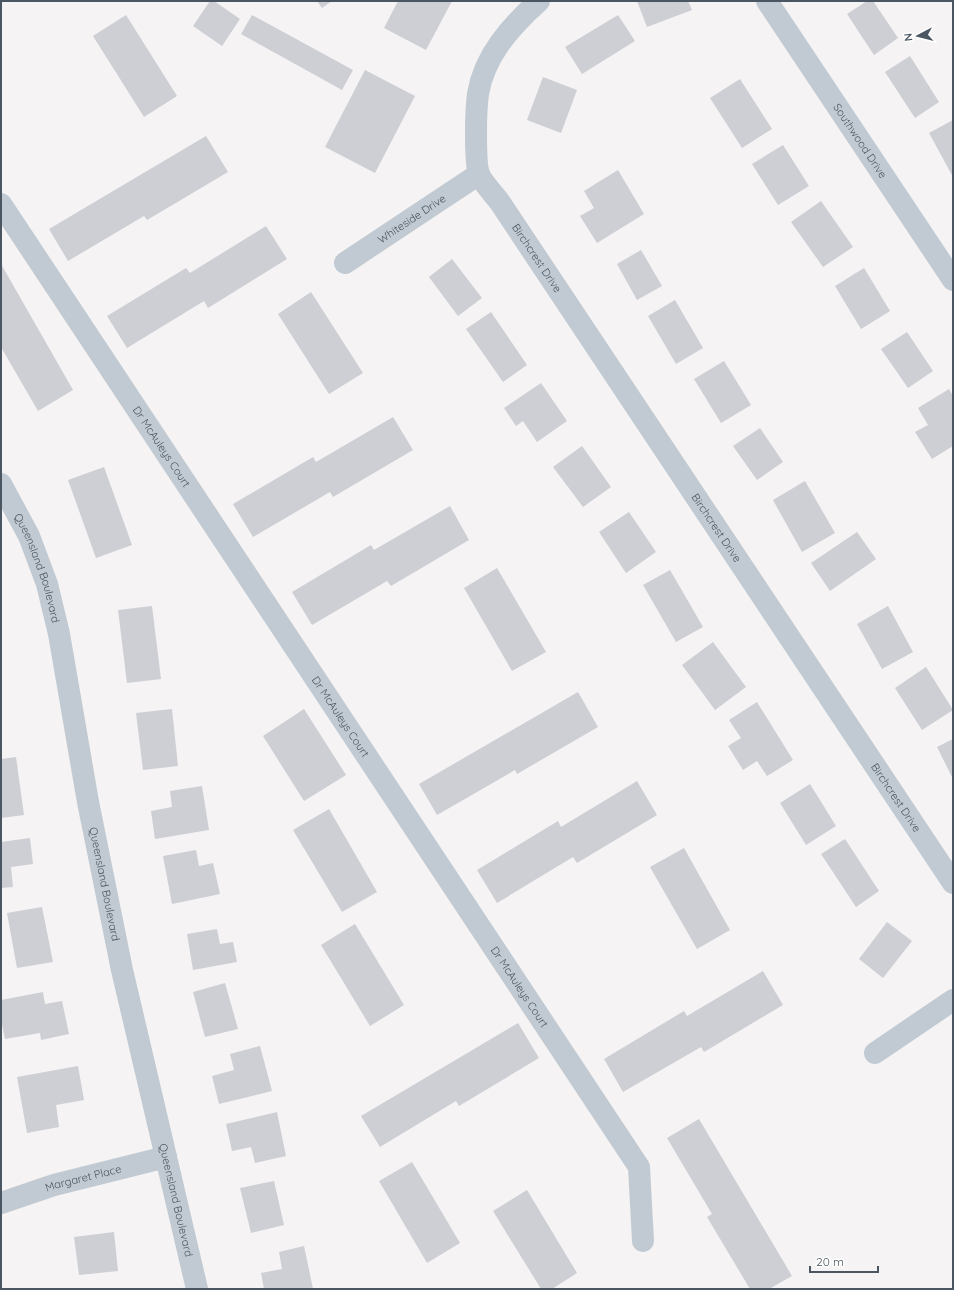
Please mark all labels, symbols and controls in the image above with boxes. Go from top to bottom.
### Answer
north arrow [898,16,938,56]
text: N [901,32,916,42]
street label: Southwood Drive [830,101,890,181]
street label: Whiteside Drive [375,191,448,246]
street label: Birchcrest Drive [509,221,565,295]
street label: Dr McAuleys Court [130,403,194,490]
street label: Birchcrest Drive [689,491,744,565]
street label: Queensland Boulevard [11,511,63,624]
street label: Dr McAuleys Court [309,674,373,760]
street label: Birchcrest Drive [868,760,924,835]
street label: Queensland Boulevard [86,826,123,942]
street label: Dr McAuleys Court [488,944,552,1030]
street label: Queensland Boulevard [156,1142,196,1258]
street label: Margaret Place [43,1161,123,1195]
scale bar [810,1248,878,1274]
text: 20 m [816,1254,844,1269]

